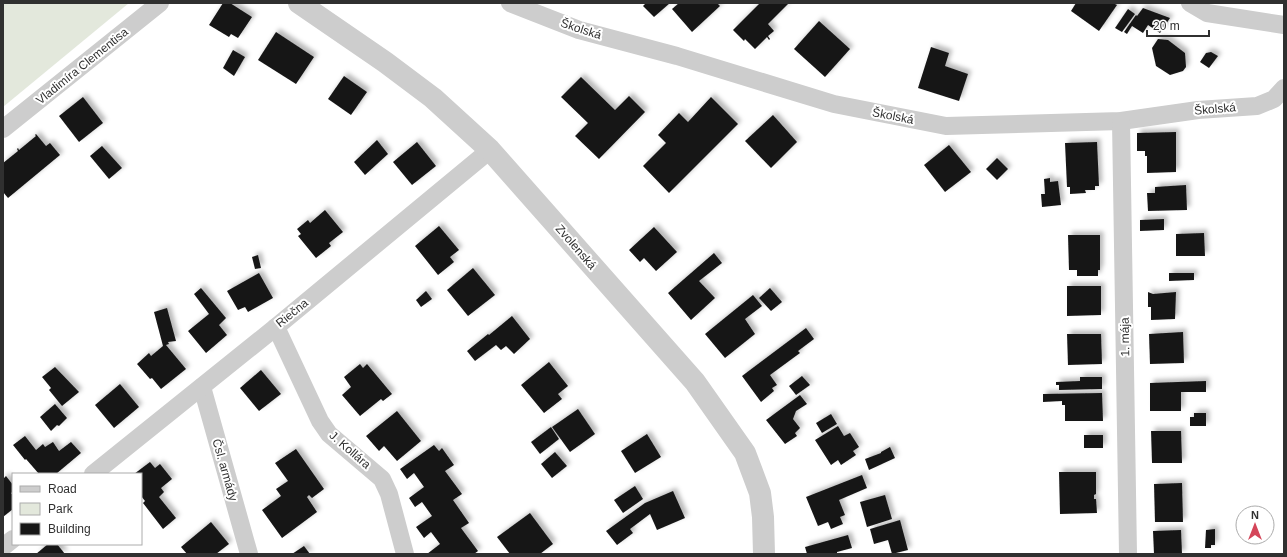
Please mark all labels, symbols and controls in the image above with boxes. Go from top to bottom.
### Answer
scale bar [1147,12,1209,38]
street label: Školská [559,15,604,42]
text: 20 m [1153,19,1180,33]
street label: Vladimíra Clementisa [33,24,131,107]
street label: Školská [1193,99,1237,118]
street label: Školská [871,104,915,127]
street label: Zvolenská [553,222,599,272]
street label: Riečna [273,296,311,330]
street label: 1. mája [1118,317,1132,357]
street label: J. Kollára [327,428,374,472]
street label: Čsl. armády [209,437,242,503]
legend [12,473,142,545]
text: Road [48,482,77,496]
text: Park [48,502,74,516]
north arrow [1235,505,1275,545]
text: N [1251,509,1259,521]
text: Building [48,522,91,536]

